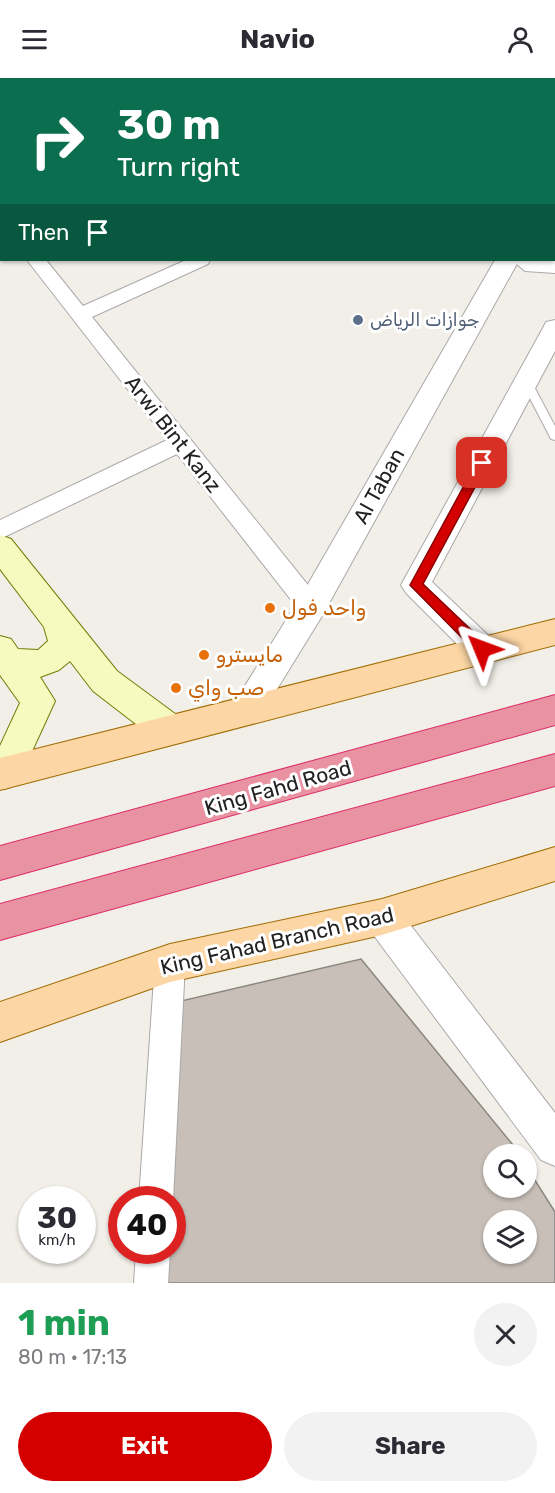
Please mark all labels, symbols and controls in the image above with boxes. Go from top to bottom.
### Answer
icon: menu [18,23,51,56]
text: Navio [240,23,315,55]
icon: person [504,23,537,56]
text: 30 m [117,100,221,150]
icon: right [18,102,96,180]
text: Turn right [117,151,240,183]
icon: arrive [81,216,114,249]
text: Then [18,219,69,246]
place label: جوازات الرياض [370,309,479,331]
marker: جوازات الرياض [351,313,365,327]
street label: Arwi Bint Kanz [120,370,227,497]
pin [456,437,507,488]
street label: Al Taban [348,444,409,528]
icon: arrive [465,446,498,479]
place label: واحد فول [282,595,366,621]
marker: واحد فول [263,601,277,615]
position arrow [450,617,514,681]
place label: مايسترو [216,642,283,668]
marker: مايسترو [197,648,211,662]
place label: صب واي [188,675,264,702]
marker: صب واي [169,681,183,695]
street label: King Fahd Road [202,755,354,820]
street label: King Fahad Branch Road [158,901,396,980]
map controls [483,1144,537,1264]
button: search [483,1144,537,1198]
speed limit sign: 40 [108,1186,186,1264]
text: 30 [37,1200,77,1236]
button: layers [483,1210,537,1264]
text: km/h [38,1231,76,1249]
text: 1 min [18,1301,110,1344]
button: close [474,1303,537,1366]
text: 80 m · 17:13 [18,1345,127,1369]
button: Exit [18,1412,272,1481]
button: Share [284,1412,537,1481]

